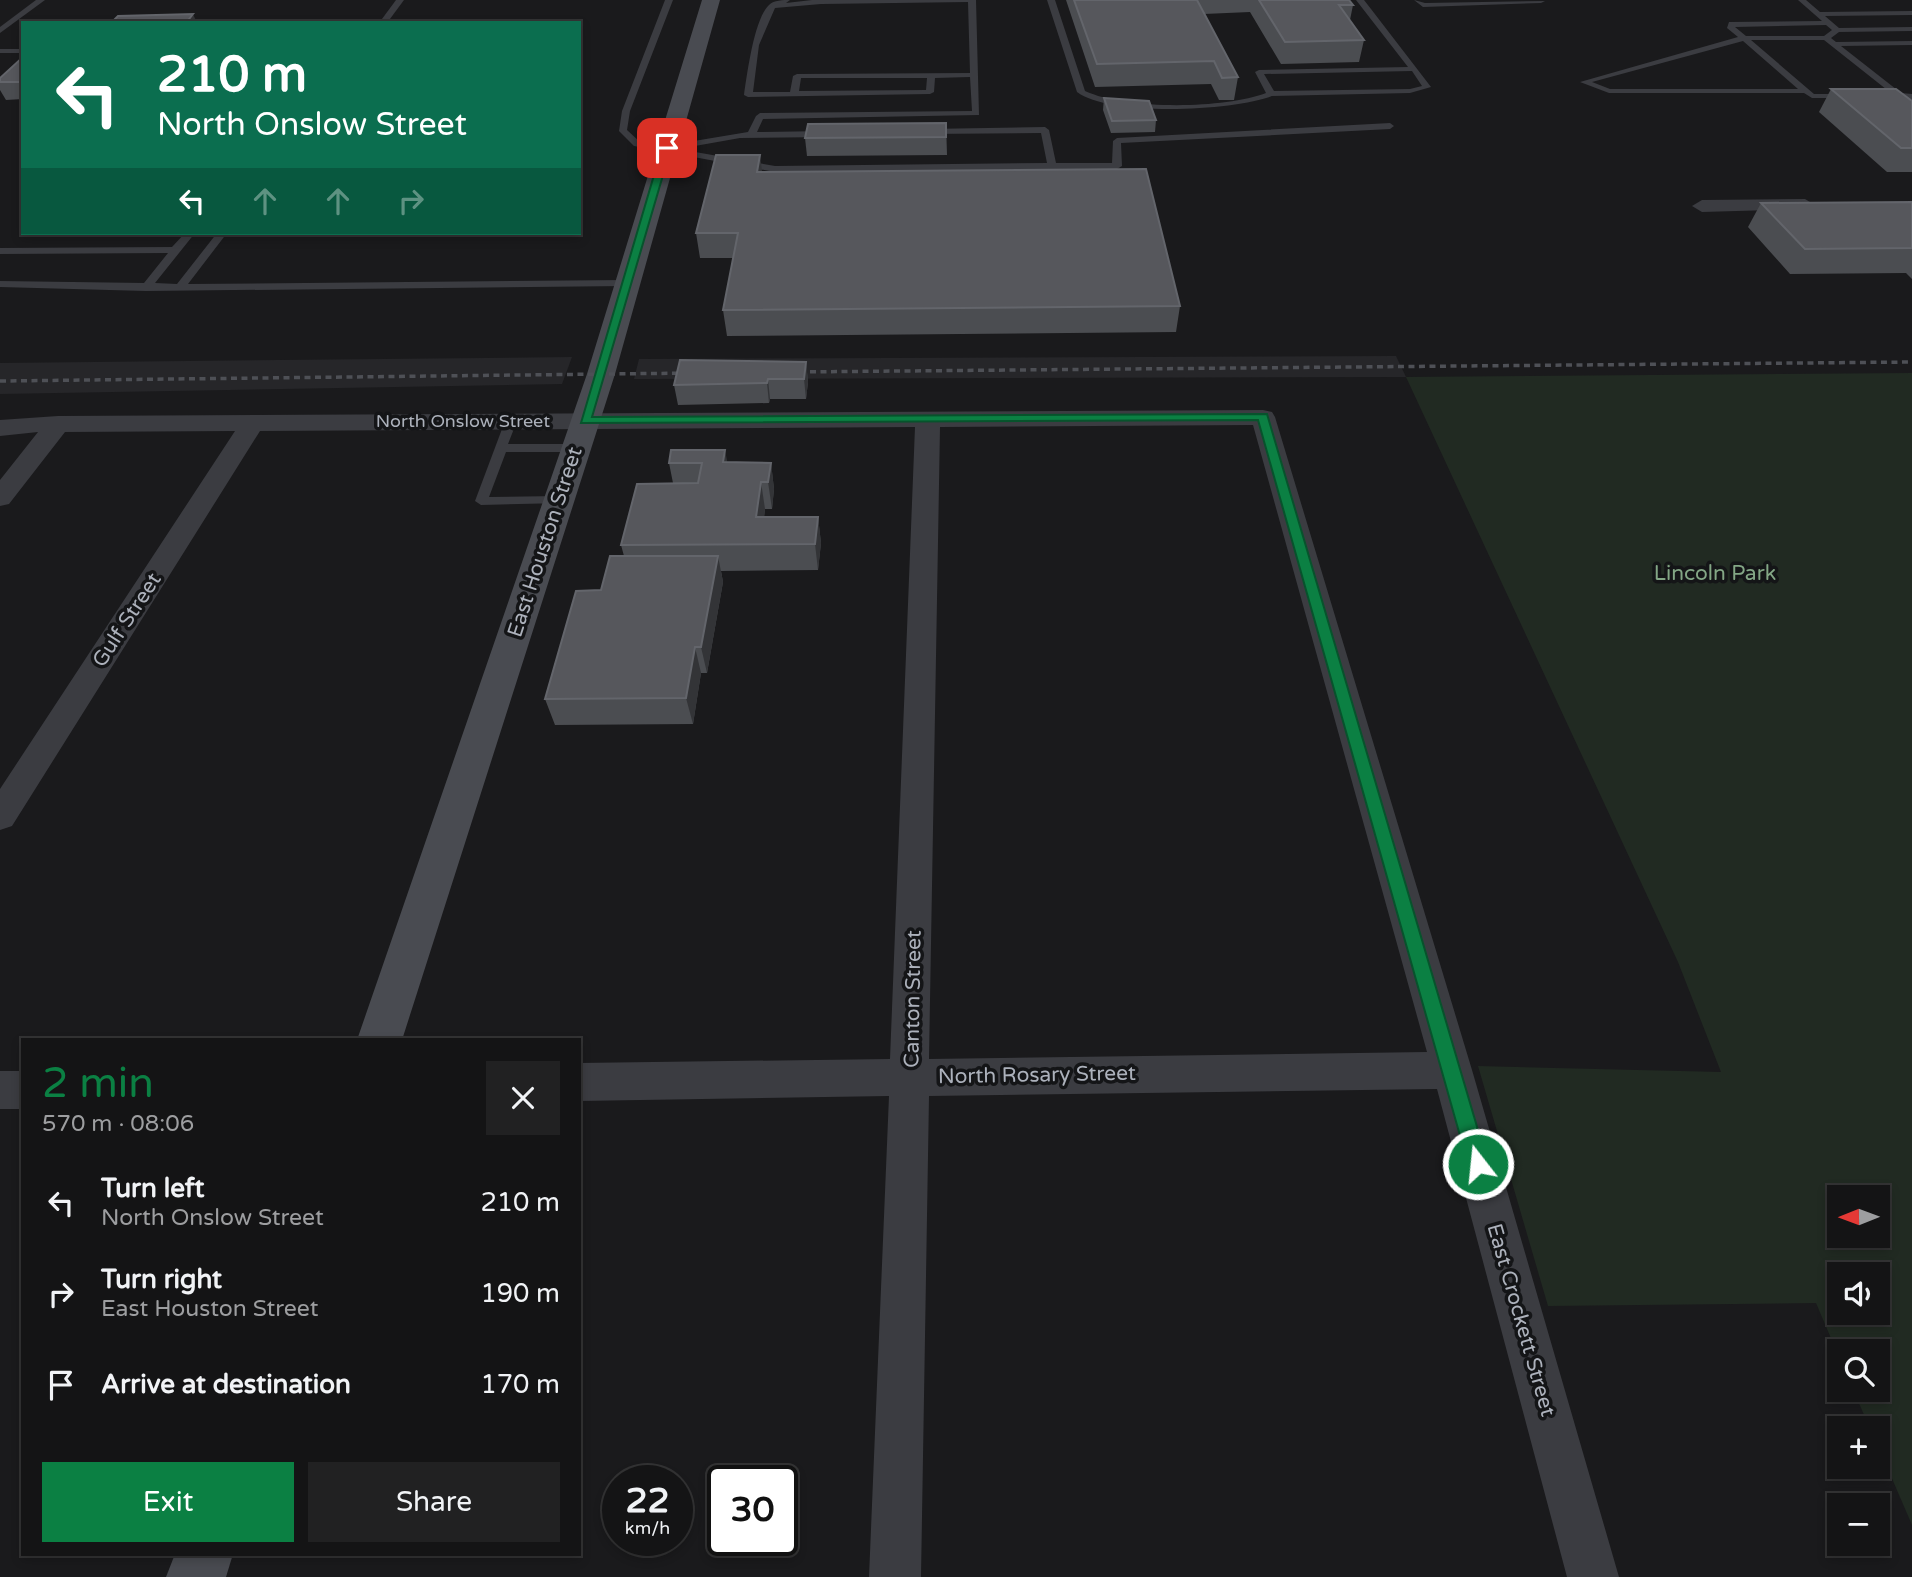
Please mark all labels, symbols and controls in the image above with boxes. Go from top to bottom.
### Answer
text: 210 m [157,46,307,105]
icon: left [42,49,133,140]
text: North Onslow Street [157,106,467,144]
pin [637,118,697,178]
icon: arrive [648,129,686,167]
icon: left [173,182,211,220]
icon: ahead [246,182,284,220]
icon: ahead [319,182,357,220]
icon: right [392,182,430,220]
street label: North Onslow Street [376,410,550,432]
street label: East Houston Street [502,444,588,640]
park label: Lincoln Park [1654,561,1776,586]
street label: Gulf Street [87,568,167,672]
street label: Canton Street [899,930,927,1068]
text: 2 min [42,1058,154,1109]
button: close [486,1061,560,1135]
street label: North Rosary Street [938,1061,1136,1089]
text: 570 m · 08:06 [42,1110,194,1138]
position arrow [1441,1127,1515,1201]
text: Turn left [101,1173,204,1204]
icon: left [42,1184,80,1222]
north arrow [1827,1185,1890,1248]
map controls [1827,1185,1890,1556]
text: 210 m [480,1187,560,1218]
text: North Onslow Street [101,1204,324,1232]
street label: East Crockett Street [1482,1221,1560,1419]
button: sound [1827,1262,1890,1325]
text: Turn right [101,1264,222,1295]
icon: right [42,1275,80,1313]
text: 190 m [480,1278,560,1309]
text: East Houston Street [101,1295,318,1323]
button: search [1827,1339,1890,1402]
icon: arrive [42,1366,80,1404]
text: Arrive at destination [101,1369,351,1400]
text: 170 m [480,1369,560,1400]
button: + [1827,1416,1890,1479]
button: Exit [42,1462,294,1542]
button: Share [308,1462,560,1542]
speed limit sign: 30 [707,1465,798,1556]
text: 22 [626,1480,669,1522]
button: − [1827,1493,1890,1556]
text: km/h [625,1517,670,1539]

